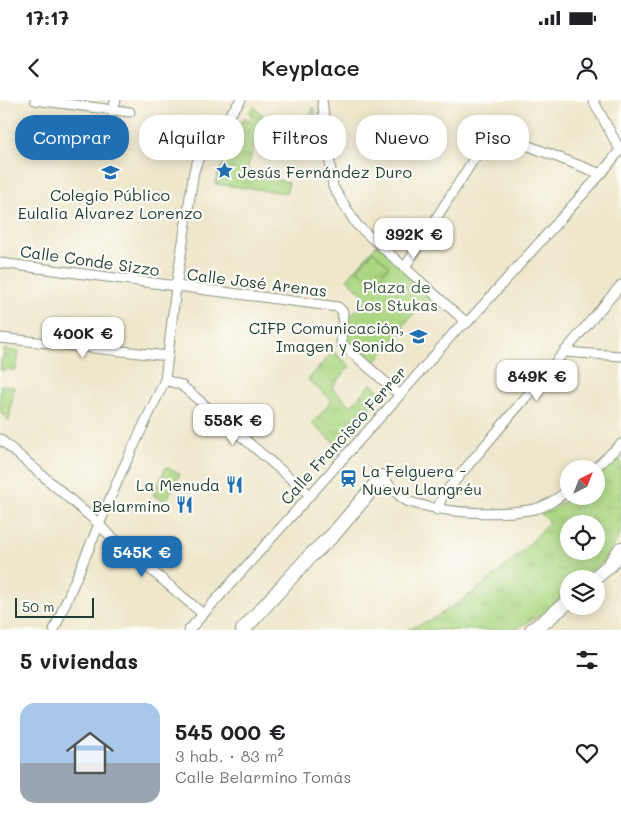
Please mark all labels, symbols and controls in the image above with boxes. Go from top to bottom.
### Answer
text: 17:17 [25,5,69,30]
text: Keyplace [261,53,360,82]
icon: back [20,54,48,82]
icon: person [573,54,601,82]
chip: Comprar [15,115,129,160]
chip: Alquilar [139,115,244,160]
chip: Filtros [254,115,346,160]
chip: Nuevo [356,115,447,160]
chip: Piso [457,115,529,160]
place icon: Jesús Fernández Duro [214,161,234,181]
place label: Jesús Fernández Duro [238,161,412,182]
school or university icon: Colegio Público Eulalia Alvarez Lorenzo [100,162,120,182]
place label: Colegio Público Eulalia Alvarez Lorenzo [18,184,202,223]
pin: 392K € [373,218,455,260]
text: 392K € [385,223,443,244]
street label: Calle Conde Sizzo [19,240,161,280]
street label: Calle José Arenas [186,263,328,301]
park label: Plaza de Los Stukas [356,276,438,315]
pin: 400K € [42,316,124,359]
place label: CIFP Comunicación, Imagen y Sonido [249,317,404,356]
text: 400K € [53,322,113,343]
school or university icon: CIFP Comunicación, Imagen y Sonido [408,326,428,346]
pin: 849K € [496,360,578,402]
street label: Calle Francisco Ferrer [275,361,411,509]
text: 849K € [508,365,566,386]
pin: 558K € [192,404,274,446]
text: 558K € [204,409,262,430]
place label: La Felguera - Nuevu Llangréu [362,460,482,499]
north arrow [560,460,605,505]
map controls [560,460,605,615]
station icon: La Felguera - Nuevu Llangréu [338,469,358,489]
place label: La Menuda [136,474,220,495]
restaurant icon: La Menuda [224,474,244,494]
place label: Belarmino [92,495,170,516]
restaurant icon: Belarmino [174,495,194,515]
button: locate [560,515,605,560]
pin: 545K € [101,536,183,578]
text: 545K € [113,541,171,562]
button: layers [560,570,605,615]
scale bar [15,595,94,618]
text: 50 m [22,597,54,616]
icon: filters [573,646,601,674]
text: 5 viviendas [20,647,138,674]
text: 545 000 € [175,718,286,745]
icon: home [60,723,120,783]
icon: heart [573,739,601,767]
text: 3 hab. · 83 m² [175,745,284,766]
text: Calle Belarmino Tomás [175,766,351,787]

